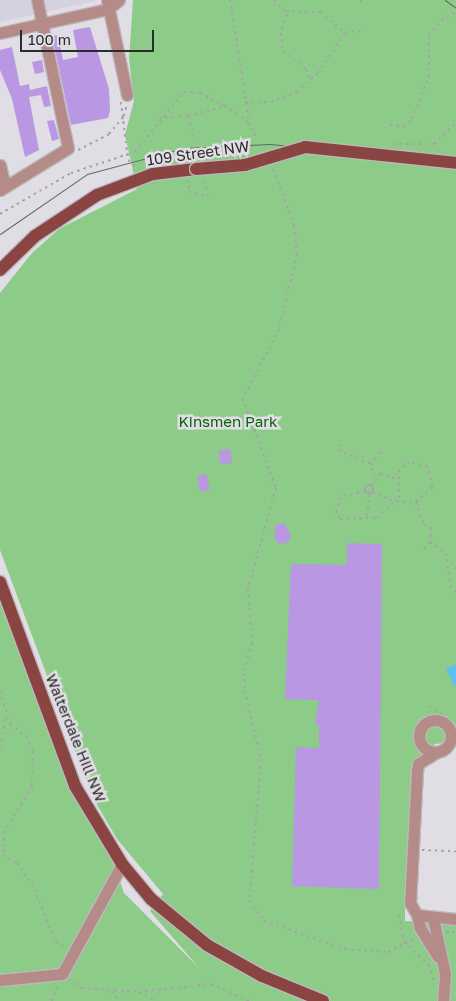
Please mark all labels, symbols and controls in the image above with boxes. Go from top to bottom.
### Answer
scale bar [22,20,156,52]
text: 100 m [28,30,71,48]
street label: 109 Street NW [146,137,250,169]
park label: Kinsmen Park [179,413,277,431]
street label: Walterdale Hill NW [42,671,110,805]

